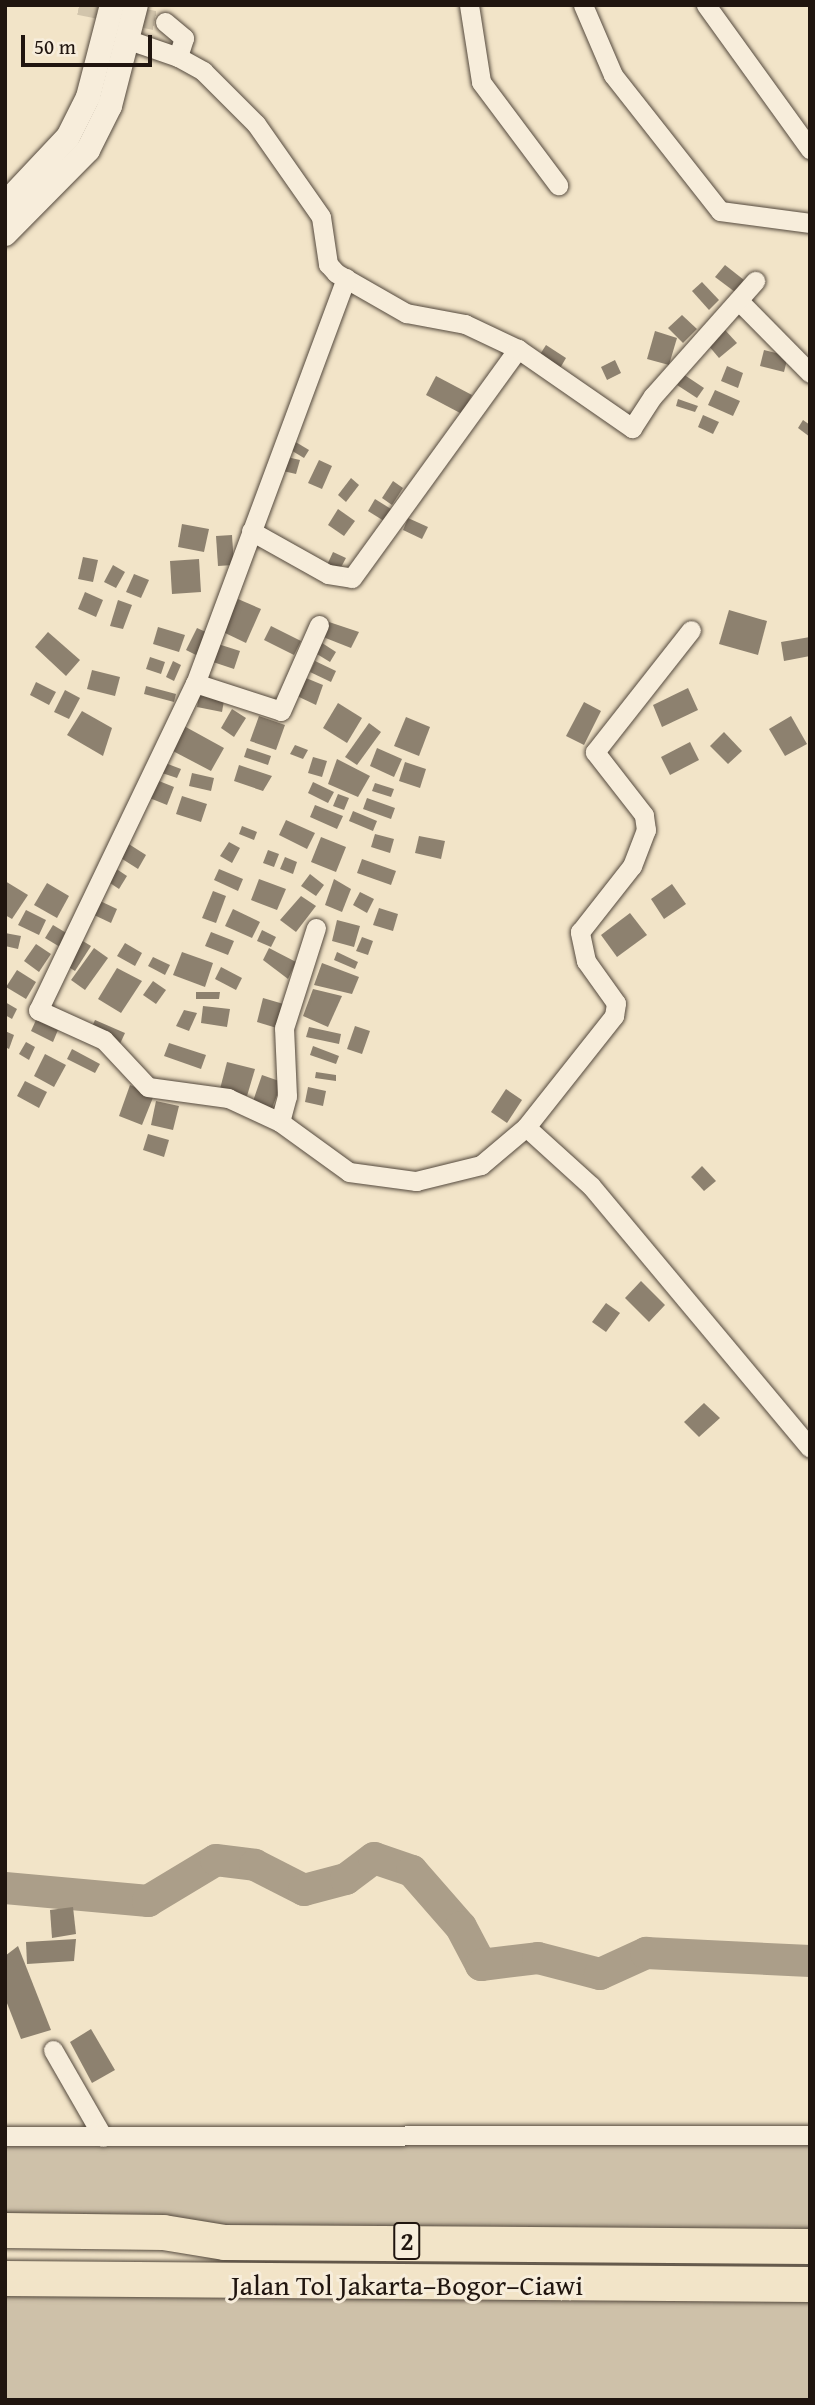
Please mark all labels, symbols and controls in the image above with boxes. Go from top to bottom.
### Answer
scale bar [24,21,156,65]
text: 50 m [34,31,76,62]
road number: 2 [393,2218,421,2264]
street label: Jalan Tol Jakarta–Bogor–Ciawi [231,2268,583,2302]

